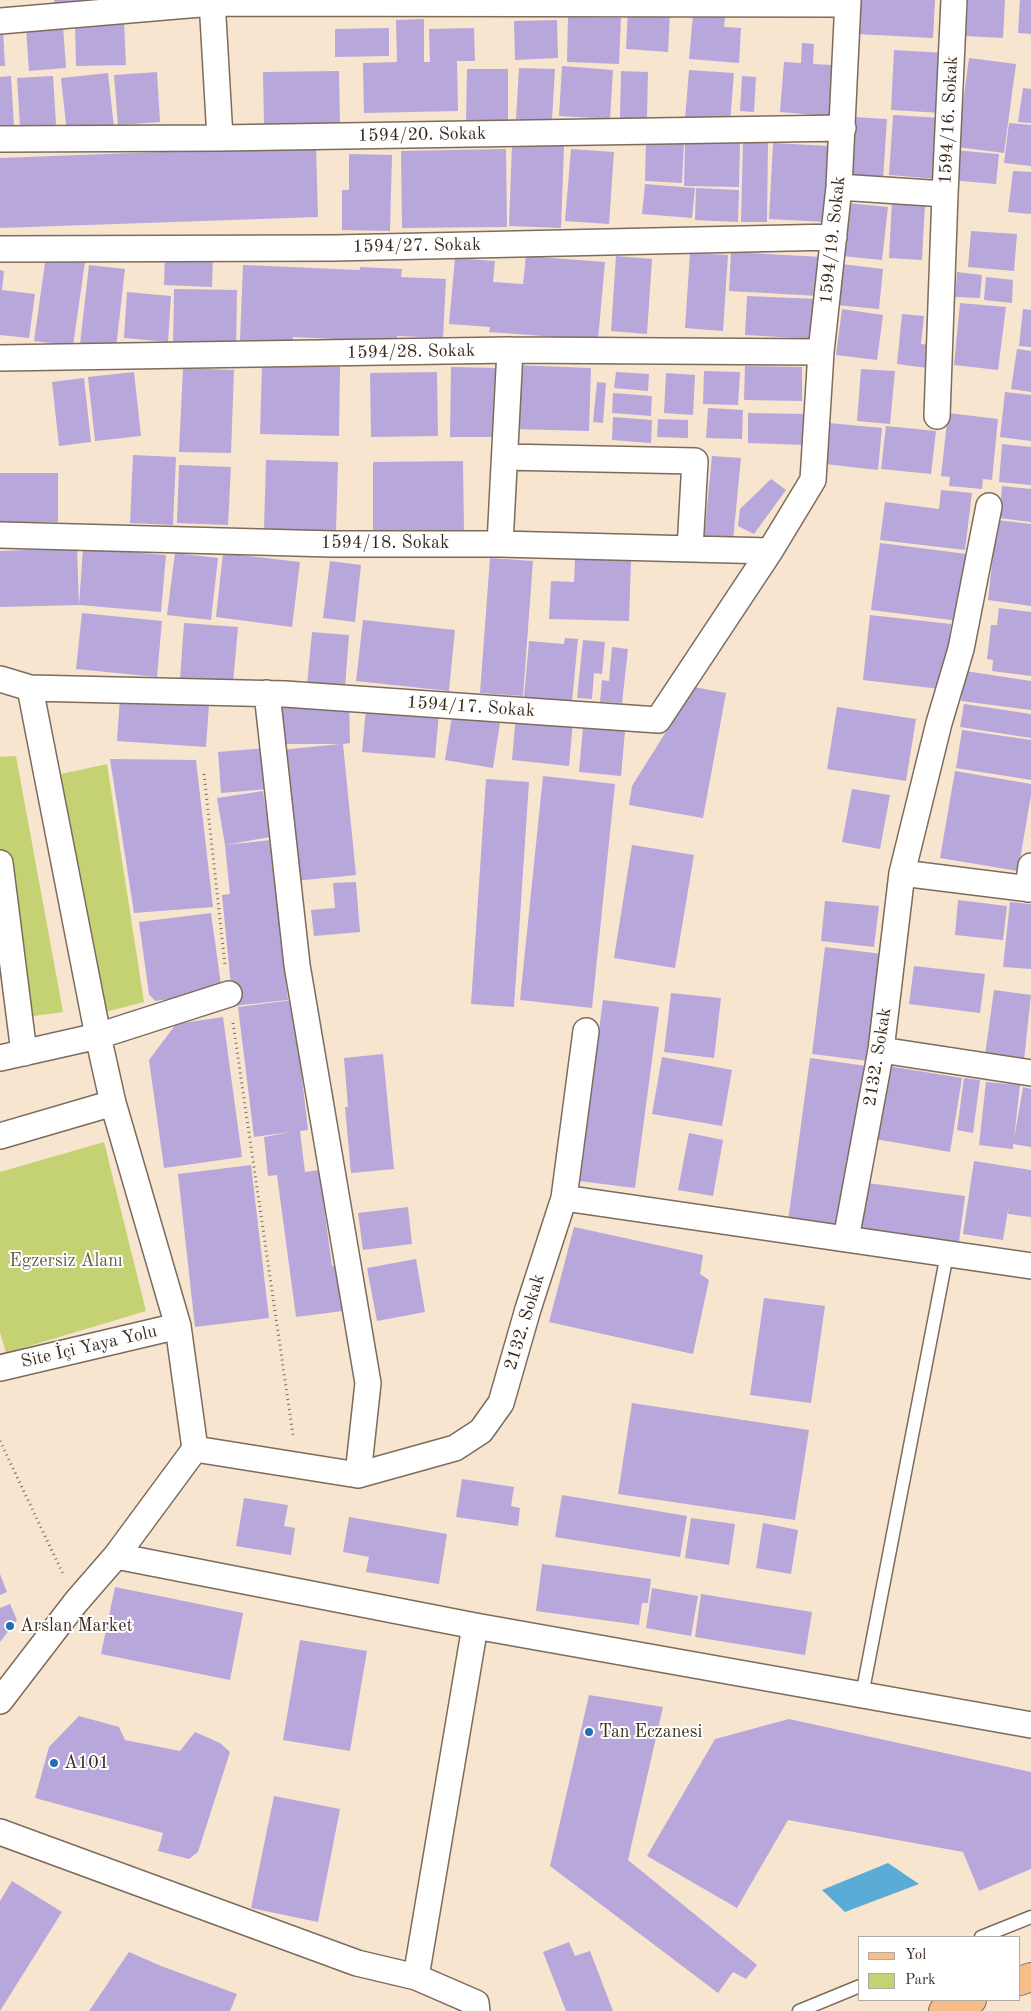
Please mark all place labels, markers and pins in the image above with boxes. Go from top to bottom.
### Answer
place label: Arslan Market [20,1615,133,1637]
marker: Arslan Market [4,1620,16,1632]
place label: Tan Eczanesi [599,1721,702,1743]
marker: Tan Eczanesi [583,1726,595,1738]
place label: A101 [64,1752,109,1774]
marker: A101 [48,1757,60,1769]

